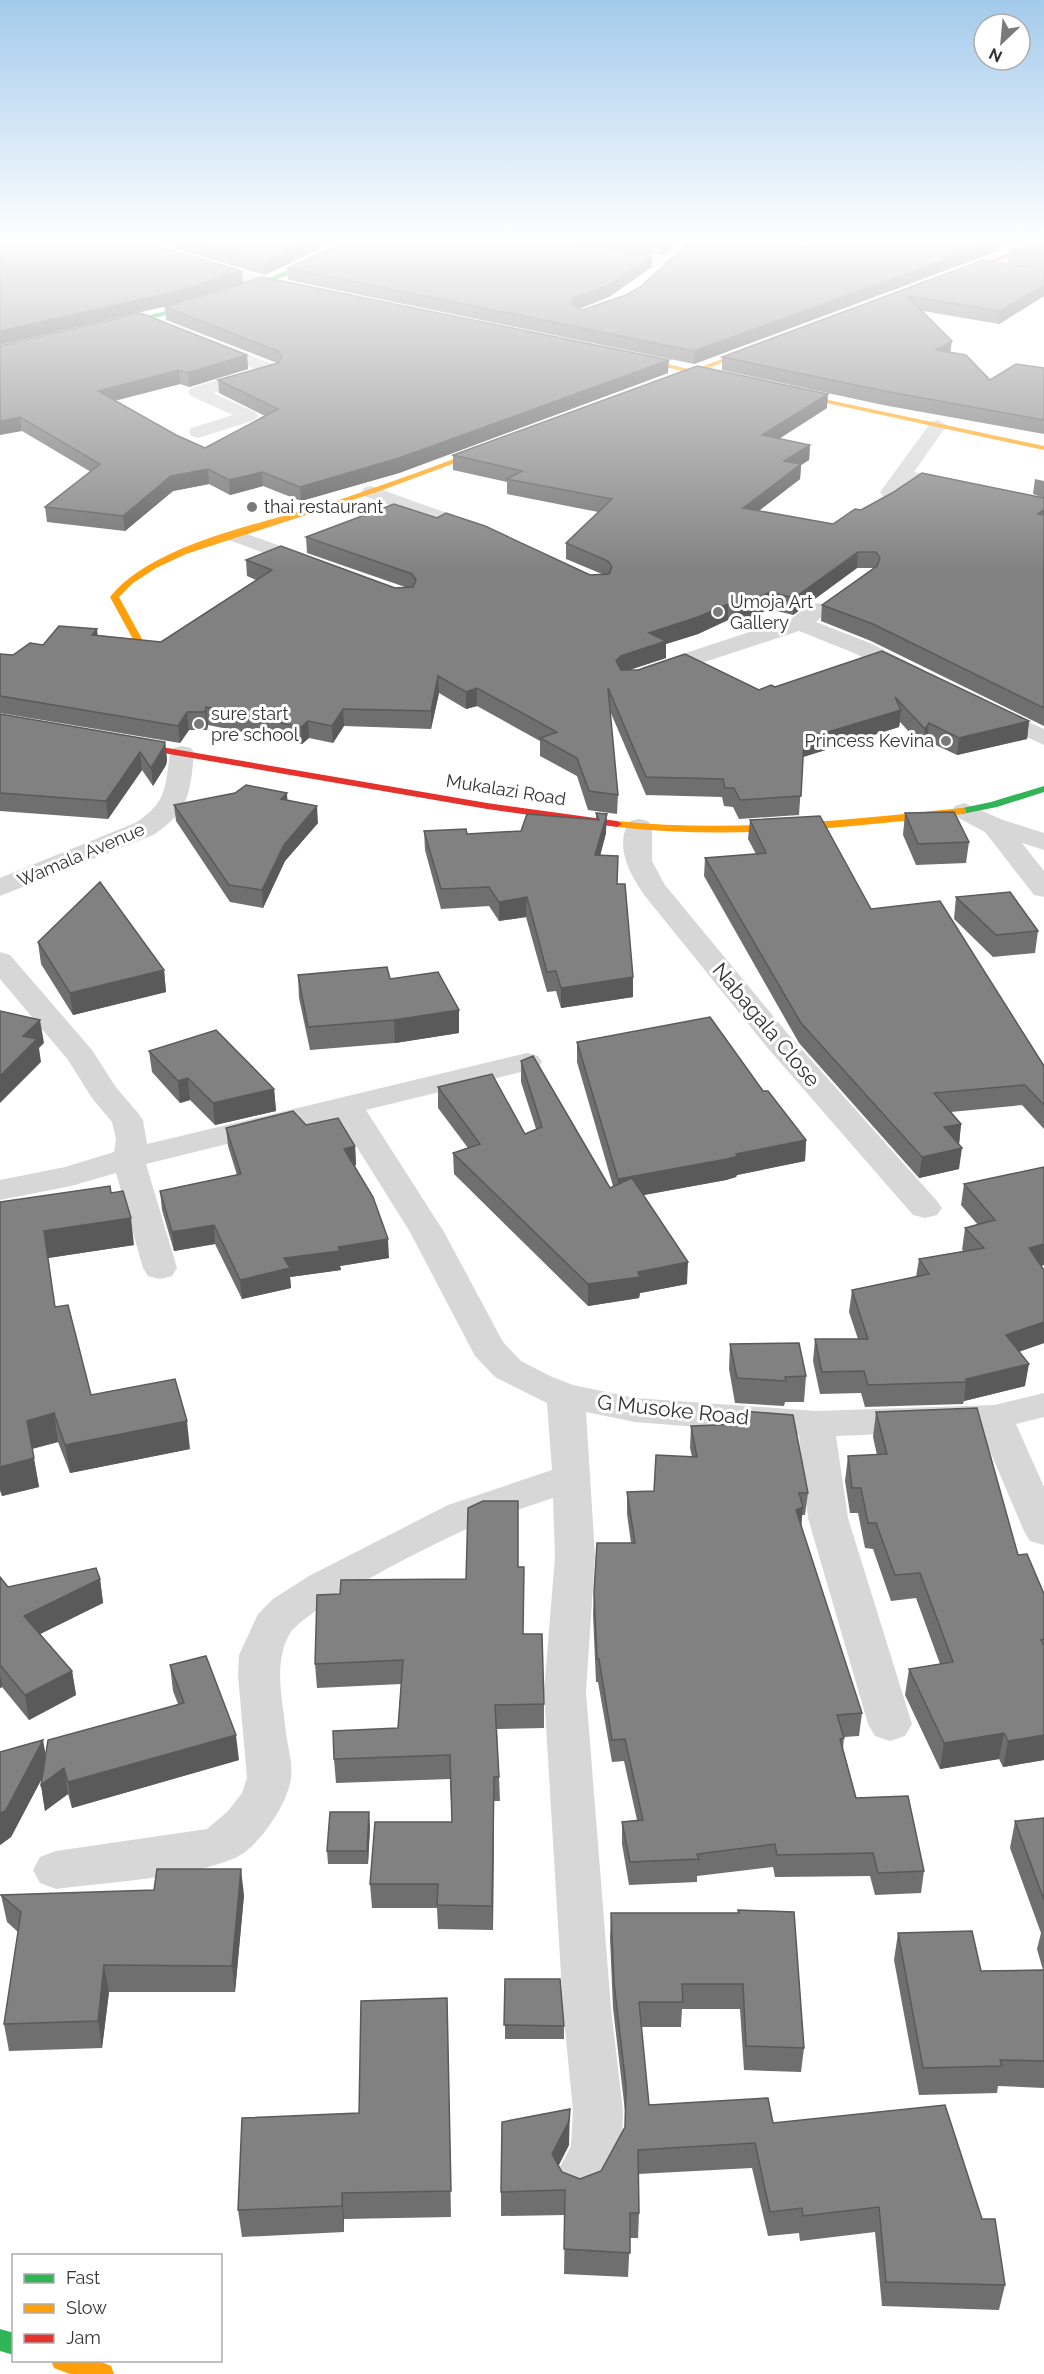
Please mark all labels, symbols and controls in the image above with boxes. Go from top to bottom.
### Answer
north arrow [972,12,1032,72]
text: N [986,44,1005,66]
place label: thai restaurant [264,496,383,517]
marker: thai restaurant [245,500,259,514]
place label: Umoja Art Gallery [730,591,813,633]
marker: Umoja Art Gallery [711,605,725,619]
place label: sure start pre school [211,703,299,745]
marker: sure start pre school [192,717,206,731]
place label: Princess Kevina [805,730,934,751]
marker: Princess Kevina [939,734,953,748]
street label: Mukalazi Road [445,770,567,809]
street label: Wamala Avenue [14,818,148,891]
street label: Nabagala Close [707,958,825,1092]
street label: G Musoke Road [596,1389,750,1430]
legend [12,2254,222,2362]
text: Fast [66,2267,100,2288]
text: Slow [66,2297,107,2318]
text: Jam [66,2327,101,2348]

